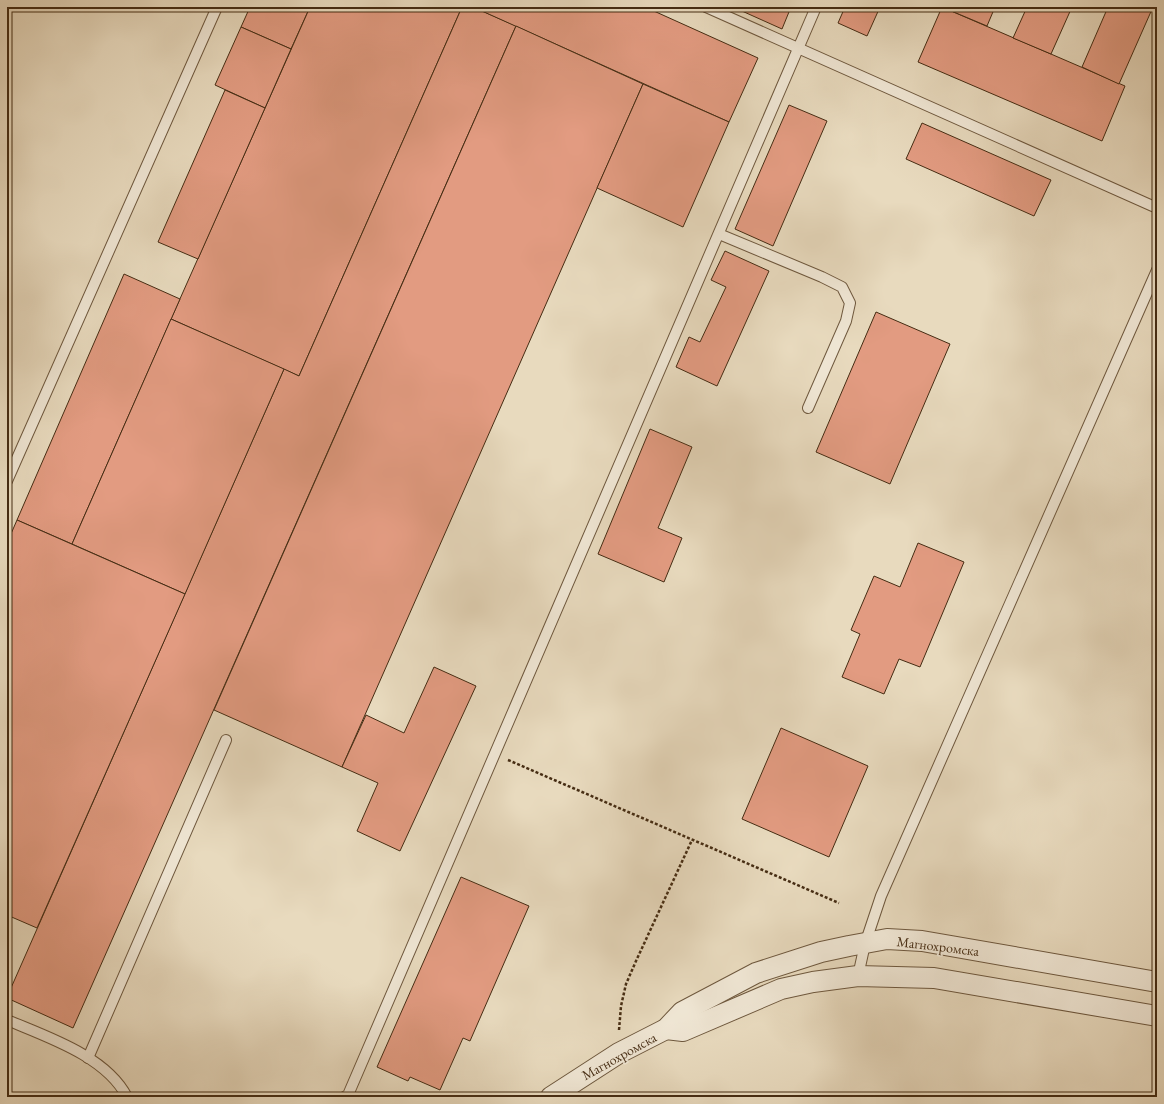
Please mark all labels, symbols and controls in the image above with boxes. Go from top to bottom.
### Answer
street label: Магнохромска [896,932,981,960]
street label: Магнохромска [578,1028,660,1084]

